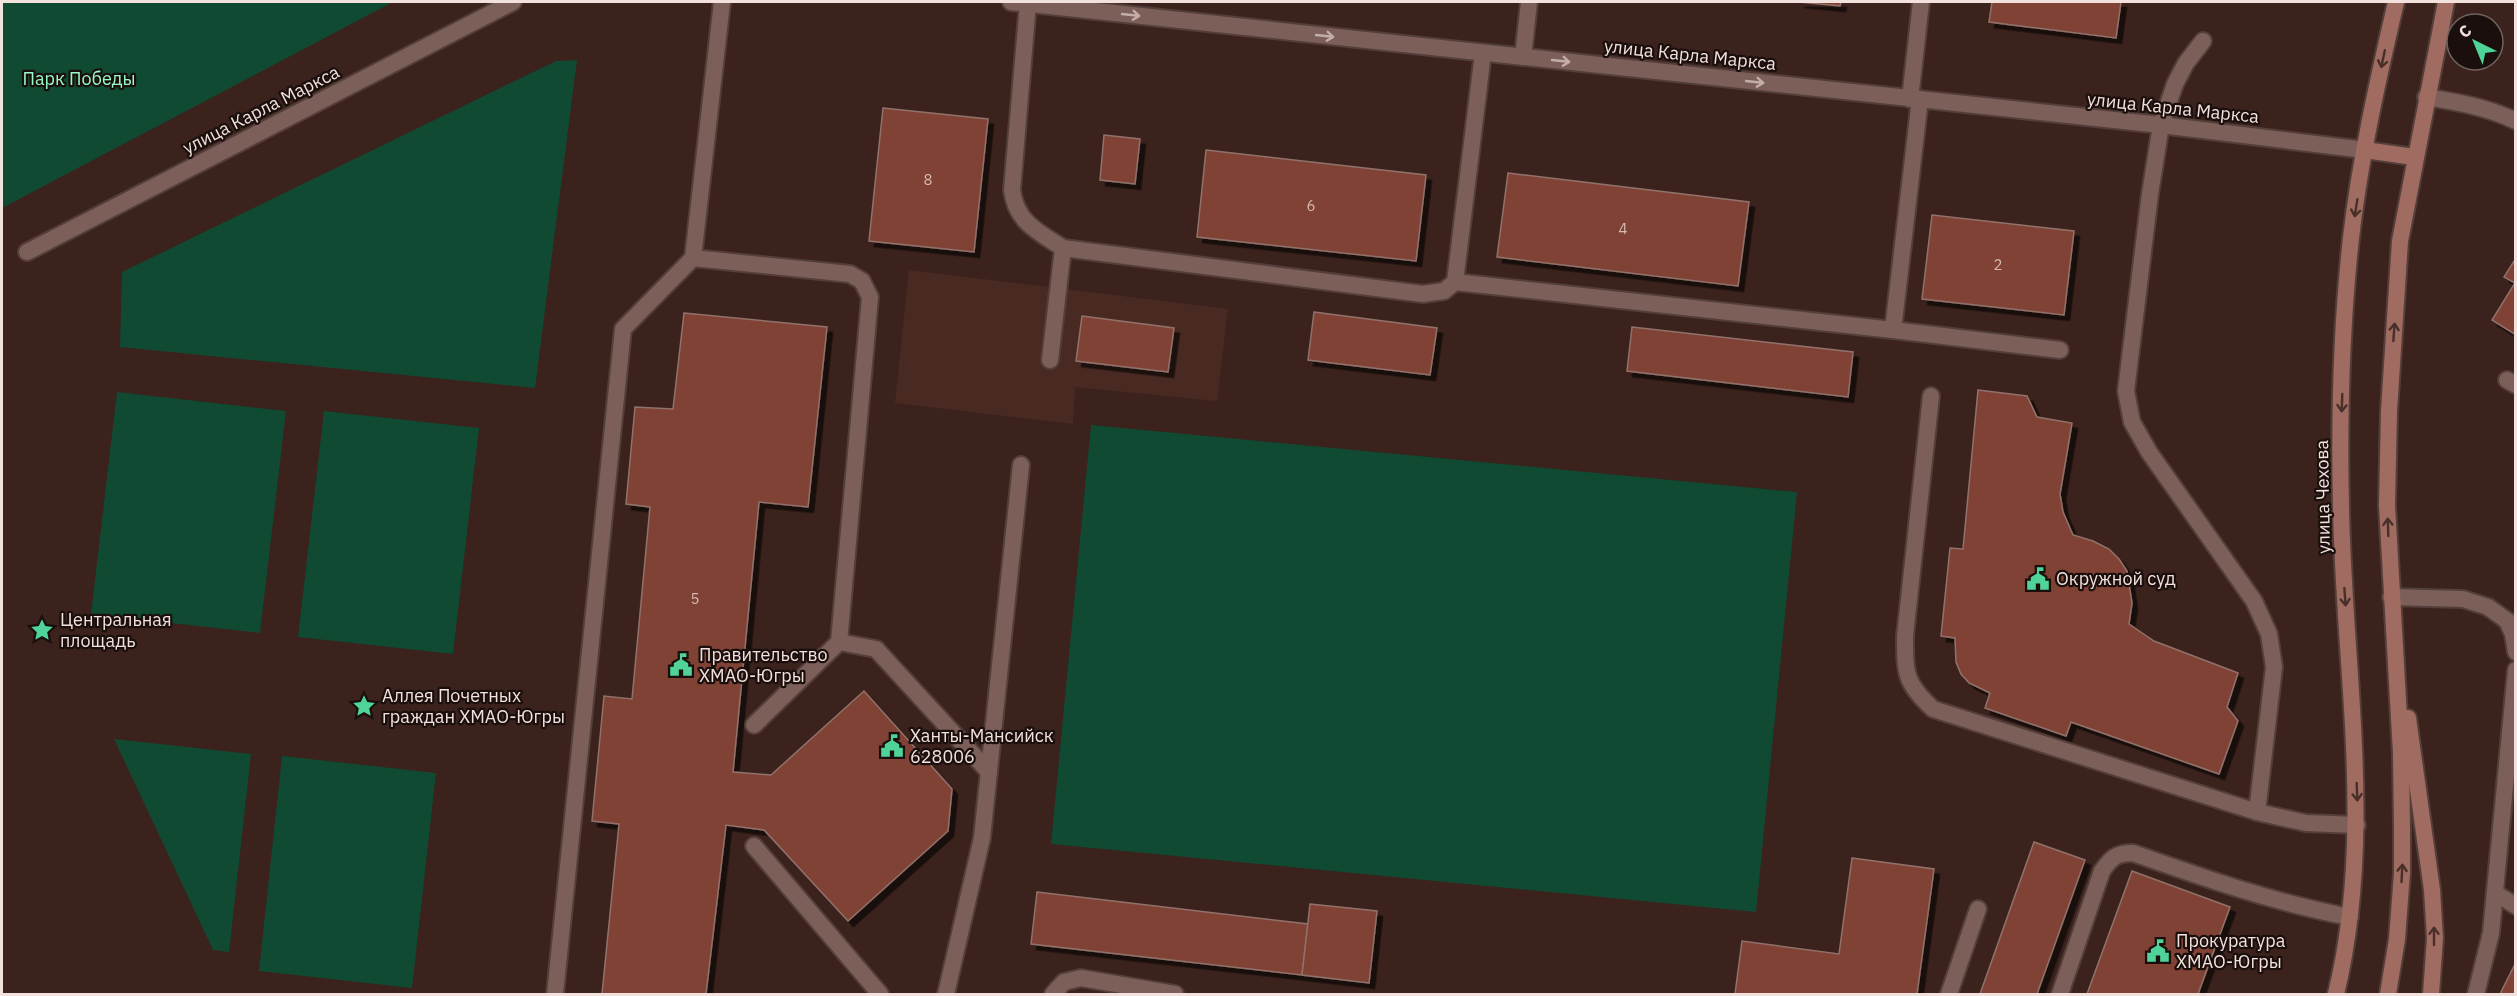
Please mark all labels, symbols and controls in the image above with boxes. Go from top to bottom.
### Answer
one-way arrow [1121,9,1141,20]
north arrow [2445,12,2505,72]
text: С [2454,20,2475,42]
one-way arrow [1315,30,1335,41]
street label: улица Карла Маркса [1603,34,1778,75]
one-way arrow [2377,48,2388,68]
one-way arrow [1550,56,1570,67]
street label: улица Карла Маркса [179,60,343,159]
park label: Парк Победы [22,67,136,90]
one-way arrow [1744,77,1764,88]
street label: улица Карла Маркса [2086,87,2261,128]
house number: 8 [923,170,933,189]
house number: 6 [1306,196,1316,215]
one-way arrow [2350,198,2361,218]
house number: 4 [1618,219,1628,238]
house number: 2 [1993,255,2003,274]
one-way arrow [2388,322,2399,342]
one-way arrow [2336,392,2347,412]
street label: улица Чехова [2310,439,2335,554]
one-way arrow [2383,517,2394,537]
public building icon: Окружной суд [2025,566,2051,592]
place label: Окружной суд [2056,567,2176,590]
one-way arrow [2339,587,2350,607]
house number: 5 [690,589,700,608]
place label: Центральная площадь [60,608,172,652]
place icon: Центральная площадь [29,617,55,643]
place label: Правительство ХМАО-Югры [699,643,828,687]
public building icon: Правительство ХМАО-Югры [668,652,694,678]
place label: Аллея Почетных граждан ХМАО-Югры [382,684,565,728]
place icon: Аллея Почетных граждан ХМАО-Югры [351,693,377,719]
place label: Ханты-Мансийск 628006 [910,724,1054,768]
public building icon: Ханты-Мансийск 628006 [879,733,905,759]
one-way arrow [2351,782,2362,802]
one-way arrow [2396,864,2407,884]
one-way arrow [2428,927,2440,947]
place label: Прокуратура ХМАО-Югры [2176,929,2286,973]
public building icon: Прокуратура ХМАО-Югры [2145,938,2171,964]

